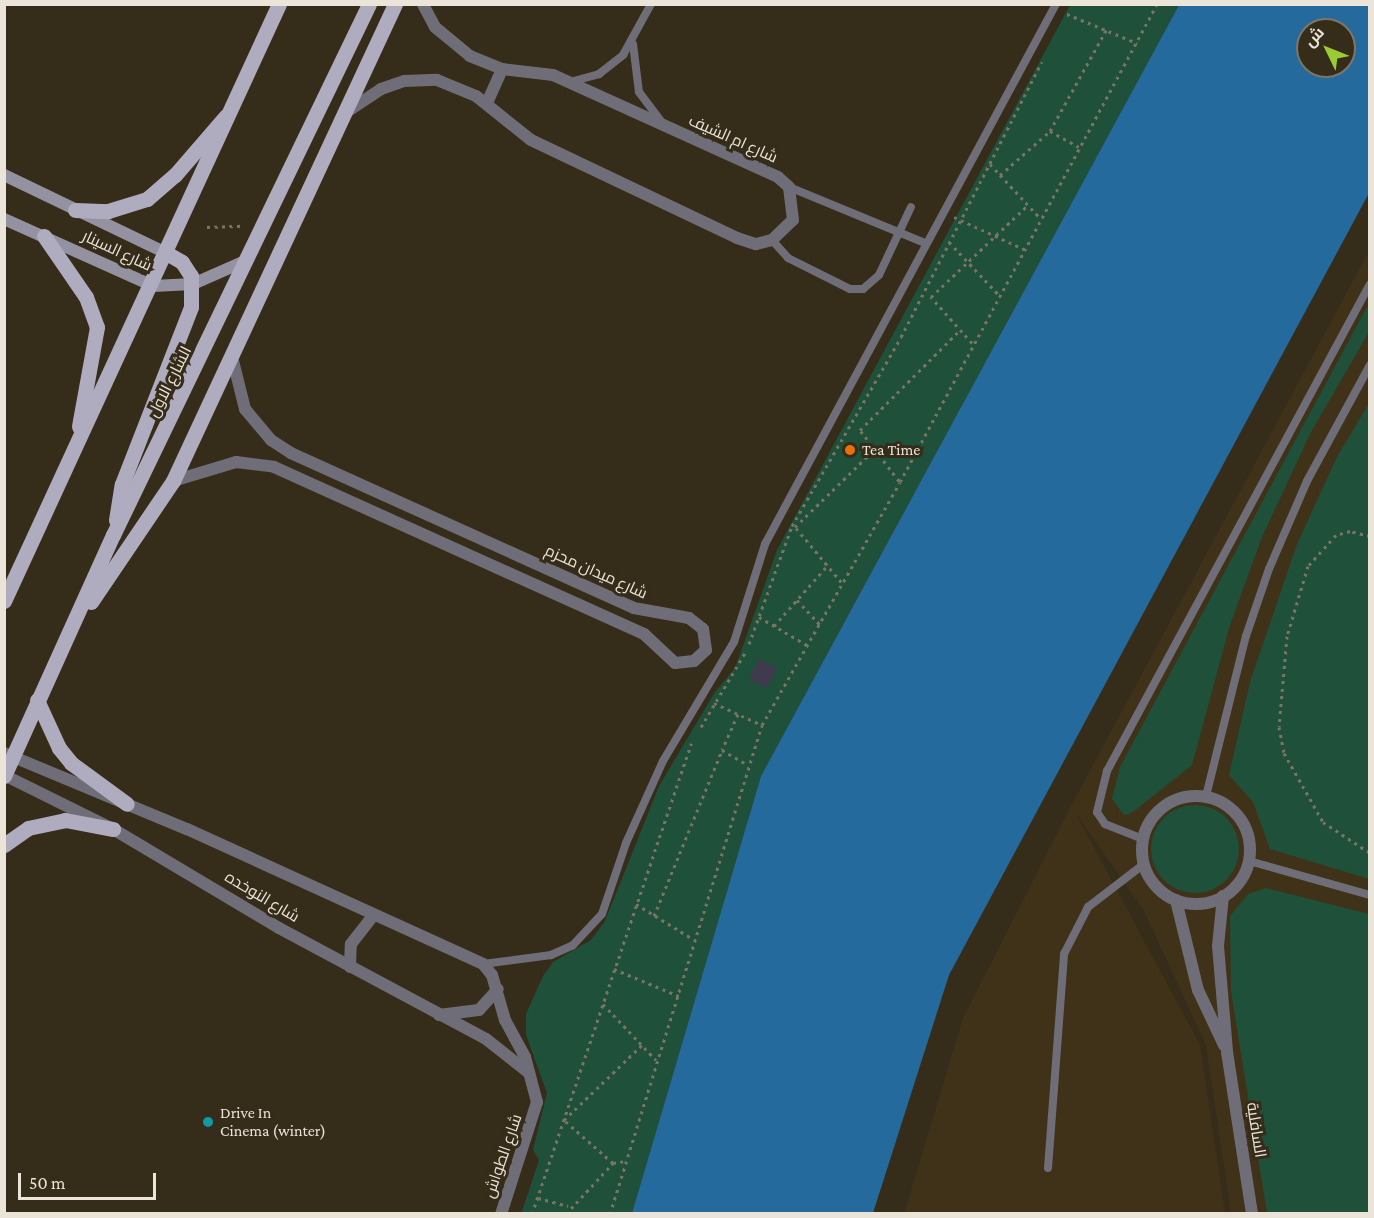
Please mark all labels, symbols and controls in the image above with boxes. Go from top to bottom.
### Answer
north arrow [1296,18,1356,78]
text: ش [1301,23,1327,50]
street label: شارع ام الشيف [686,111,780,167]
street label: شارع السينار [79,226,155,276]
street label: الشارع الاول [144,343,196,421]
place label: Tea Time [862,440,920,460]
marker: Tea Time [843,443,857,457]
street label: شارع ميدان محزم [542,541,650,603]
street label: شارع النوخده [221,867,303,927]
street label: السافلية [1242,1101,1270,1159]
place label: Drive In Cinema (winter) [220,1103,326,1141]
street label: شارع الطواش [480,1111,526,1201]
marker: Drive In Cinema (winter) [201,1115,215,1129]
scale bar [21,1161,159,1199]
text: 50 m [29,1173,66,1193]

